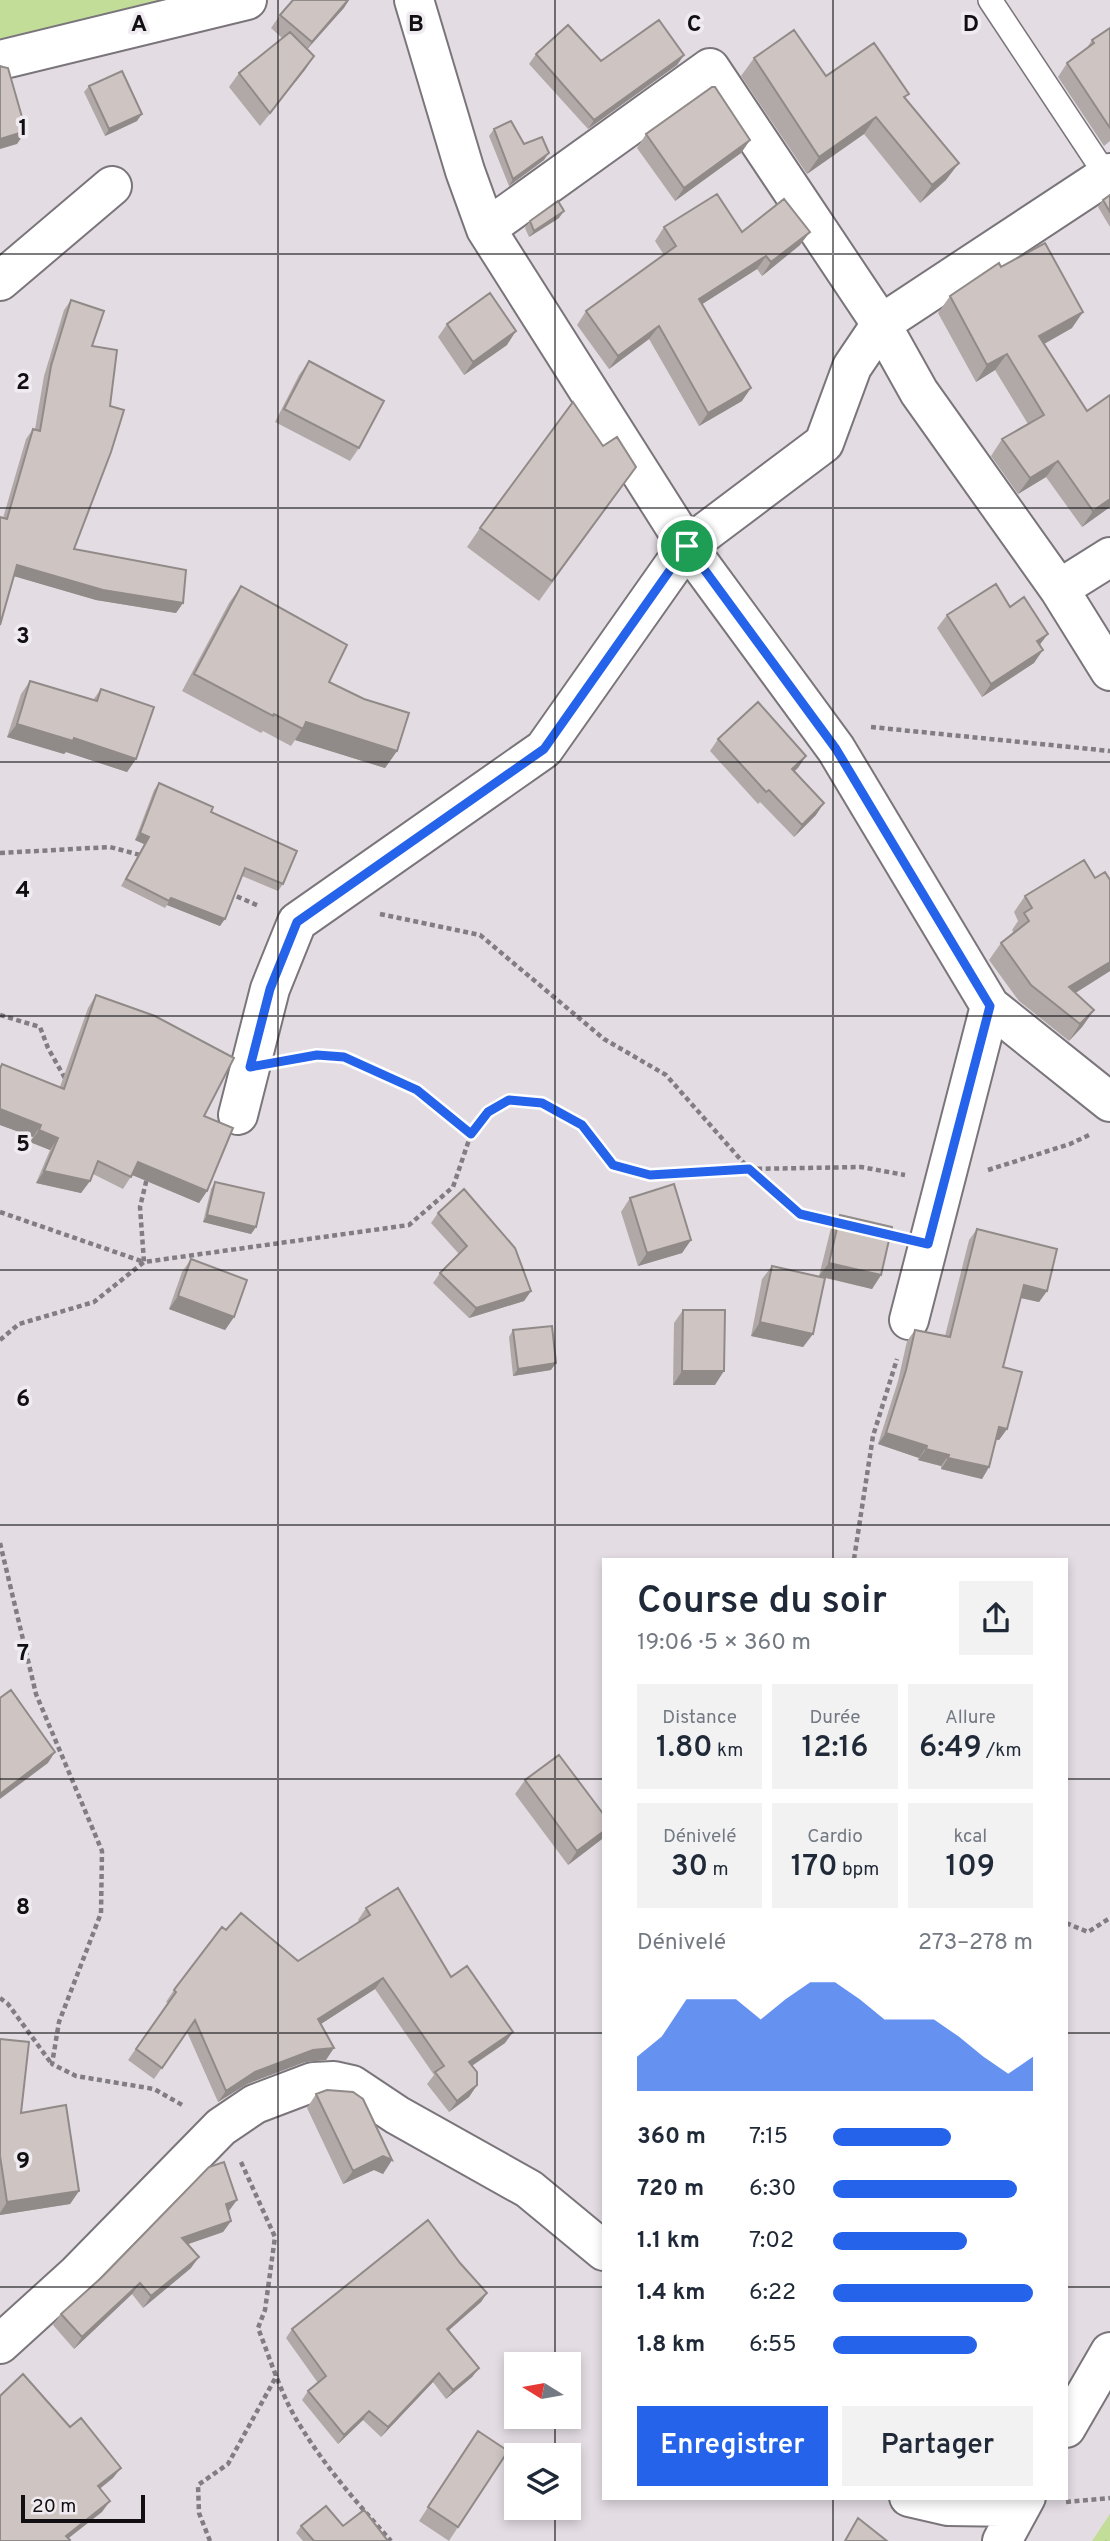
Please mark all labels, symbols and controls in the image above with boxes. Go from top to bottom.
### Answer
text: A [131,11,147,40]
text: B [408,11,424,40]
text: C [687,11,701,40]
text: D [963,11,979,40]
text: 1 [18,115,28,144]
text: 2 [16,369,30,398]
pin [657,516,717,576]
icon: arrive [668,527,706,565]
text: 3 [16,623,30,652]
text: 4 [16,877,30,906]
text: 5 [16,1131,30,1160]
text: 6 [16,1386,30,1415]
text: Course du soir [637,1578,887,1627]
button: share [959,1581,1033,1655]
text: 19:06 · 5 × 360 m [637,1629,811,1658]
text: 7 [17,1640,29,1669]
text: Distance [662,1706,737,1730]
text: Durée [809,1706,861,1730]
text: Allure [945,1706,996,1730]
text: 1.80 [656,1730,713,1767]
text: 12:16 [801,1730,869,1767]
text: 6:49 [919,1730,982,1767]
text: km [713,1739,743,1763]
text: /km [982,1739,1022,1763]
text: Dénivelé [663,1825,736,1849]
text: Cardio [807,1825,863,1849]
text: kcal [953,1825,987,1849]
text: 30 [671,1849,708,1886]
text: 170 [791,1849,838,1886]
text: 109 [946,1849,995,1886]
text: m [708,1858,729,1882]
text: bpm [838,1858,879,1882]
text: 8 [16,1894,30,1923]
text: Dénivelé [637,1929,726,1958]
text: 273–278 m [918,1929,1033,1958]
text: 360 m [637,2123,706,2152]
text: 7:15 [749,2123,788,2152]
text: 9 [16,2148,30,2177]
text: 720 m [637,2175,704,2204]
text: 6:30 [749,2175,796,2204]
text: 1.1 km [637,2227,700,2256]
text: 7:02 [749,2227,794,2256]
text: 1.4 km [637,2279,705,2308]
text: 6:22 [749,2279,796,2308]
text: 1.8 km [637,2331,705,2360]
text: 6:55 [749,2331,796,2360]
north arrow [504,2352,581,2429]
map controls [504,2352,581,2520]
button: Enregistrer [637,2406,828,2486]
button: Partager [842,2406,1033,2486]
button: layers [504,2443,581,2520]
scale bar [21,2492,145,2524]
text: 20 m [32,2495,76,2519]

